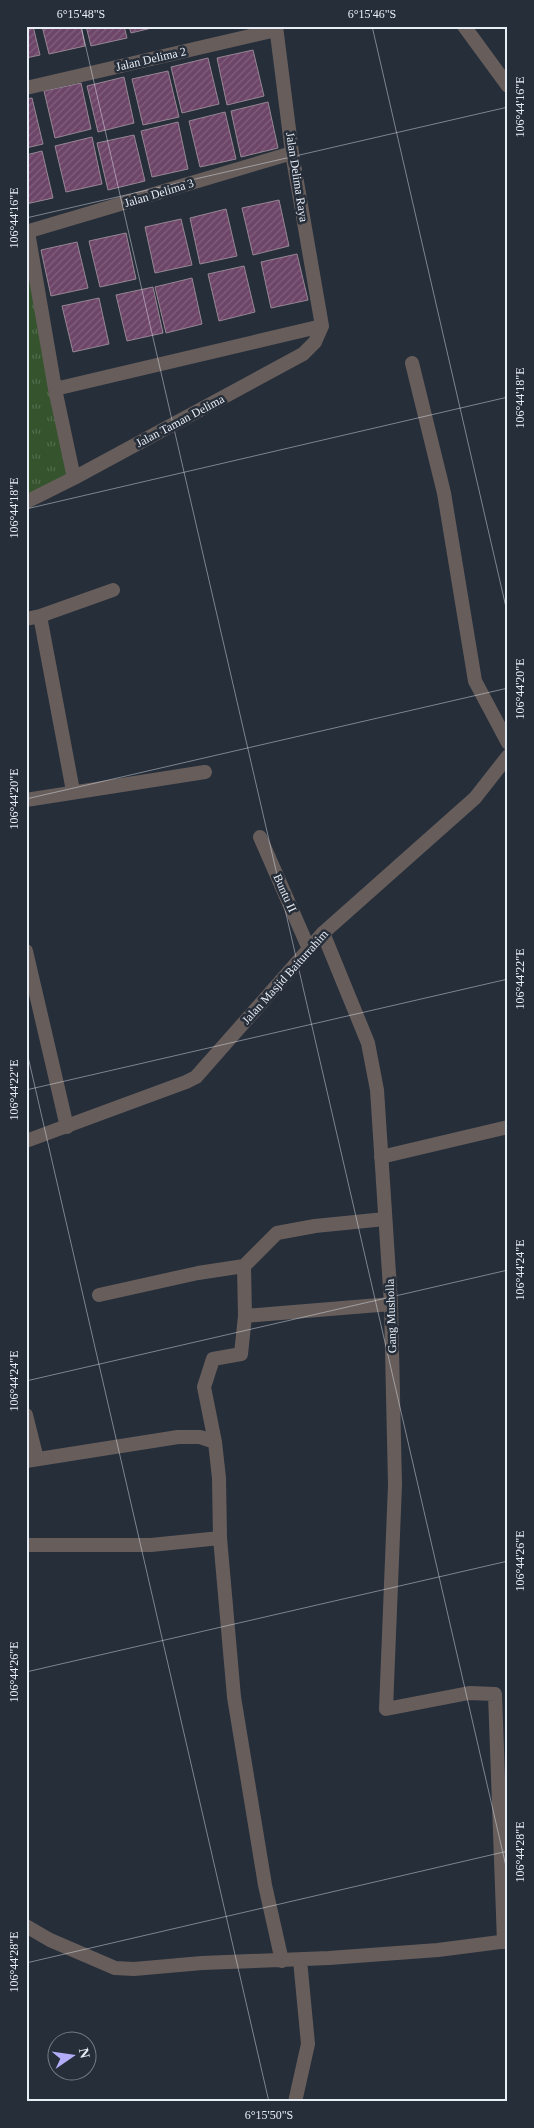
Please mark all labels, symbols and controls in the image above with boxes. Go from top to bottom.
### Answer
text: 6°15'48"S [57,7,105,21]
text: 6°15'46"S [348,7,396,21]
street label: Jalan Delima 2 [114,44,188,74]
text: 106°44'16"E [513,76,527,138]
street label: Jalan Delima Raya [283,131,311,224]
street label: Jalan Delima 3 [123,176,195,210]
text: 106°44'16"E [7,187,21,249]
text: 106°44'18"E [513,367,527,429]
street label: Jalan Taman Delima [133,391,227,450]
text: 106°44'18"E [7,477,21,539]
text: 106°44'20"E [513,658,527,720]
text: 106°44'20"E [7,768,21,830]
street label: Buntu II [270,872,300,914]
street label: Jalan Masjid Baiturrahim [239,927,331,1027]
text: 106°44'22"E [513,948,527,1010]
text: 106°44'22"E [7,1059,21,1121]
text: 106°44'24"E [513,1239,527,1301]
street label: Gang Musholla [383,1278,399,1353]
text: 106°44'24"E [7,1350,21,1412]
text: 106°44'26"E [513,1530,527,1592]
text: 106°44'26"E [7,1641,21,1703]
text: 106°44'28"E [513,1821,527,1883]
text: 106°44'28"E [7,1931,21,1993]
north arrow [48,2030,98,2080]
text: N [76,2047,93,2060]
text: 6°15'50"S [245,2108,293,2122]

